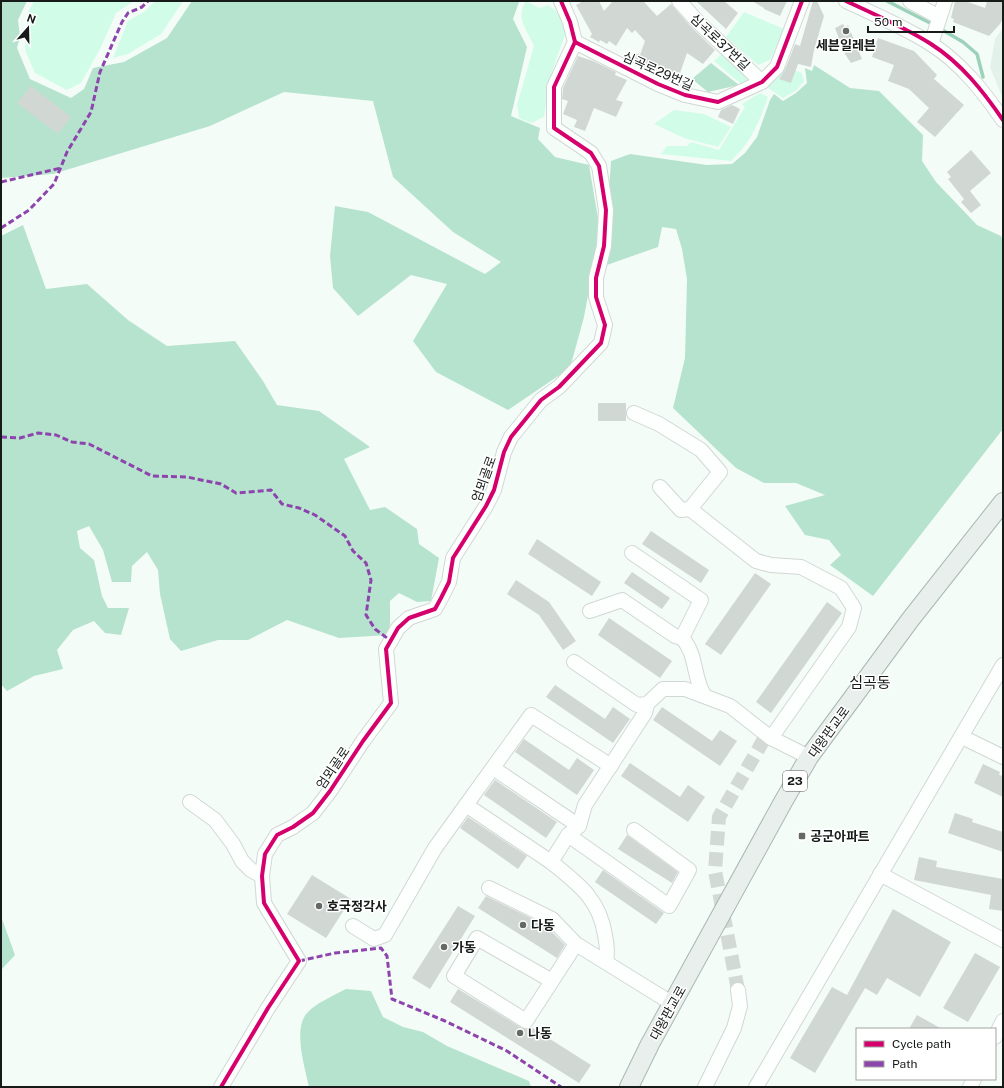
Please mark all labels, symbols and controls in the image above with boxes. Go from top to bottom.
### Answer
north arrow [8,8,48,48]
scale bar [868,8,954,34]
text: N [25,11,38,26]
street label: 심곡로37번길 [687,11,753,73]
text: 50 m [874,15,902,29]
marker: 세븐일레븐 [841,26,851,36]
place label: 세븐일레븐 [816,38,876,53]
street label: 심곡로29번길 [620,49,696,93]
street label: 엄뫼골로 [469,454,499,504]
district label: 심곡동 [849,674,891,691]
street label: 대왕판교로 [805,703,853,761]
street label: 엄뫼골로 [313,744,353,792]
road number: 23 [783,771,807,791]
place label: 공군아파트 [810,829,870,844]
marker: 공군아파트 [797,831,807,841]
place label: 호국정각사 [327,899,387,914]
marker: 호국정각사 [314,901,324,911]
place label: 다동 [531,918,555,933]
marker: 다동 [518,920,528,930]
place label: 가동 [452,940,476,955]
marker: 가동 [439,942,449,952]
street label: 대왕판교로 [647,983,689,1043]
place label: 나동 [528,1026,552,1041]
marker: 나동 [515,1028,525,1038]
legend [856,1028,996,1080]
text: Cycle path [892,1037,951,1051]
text: Path [892,1057,918,1071]

